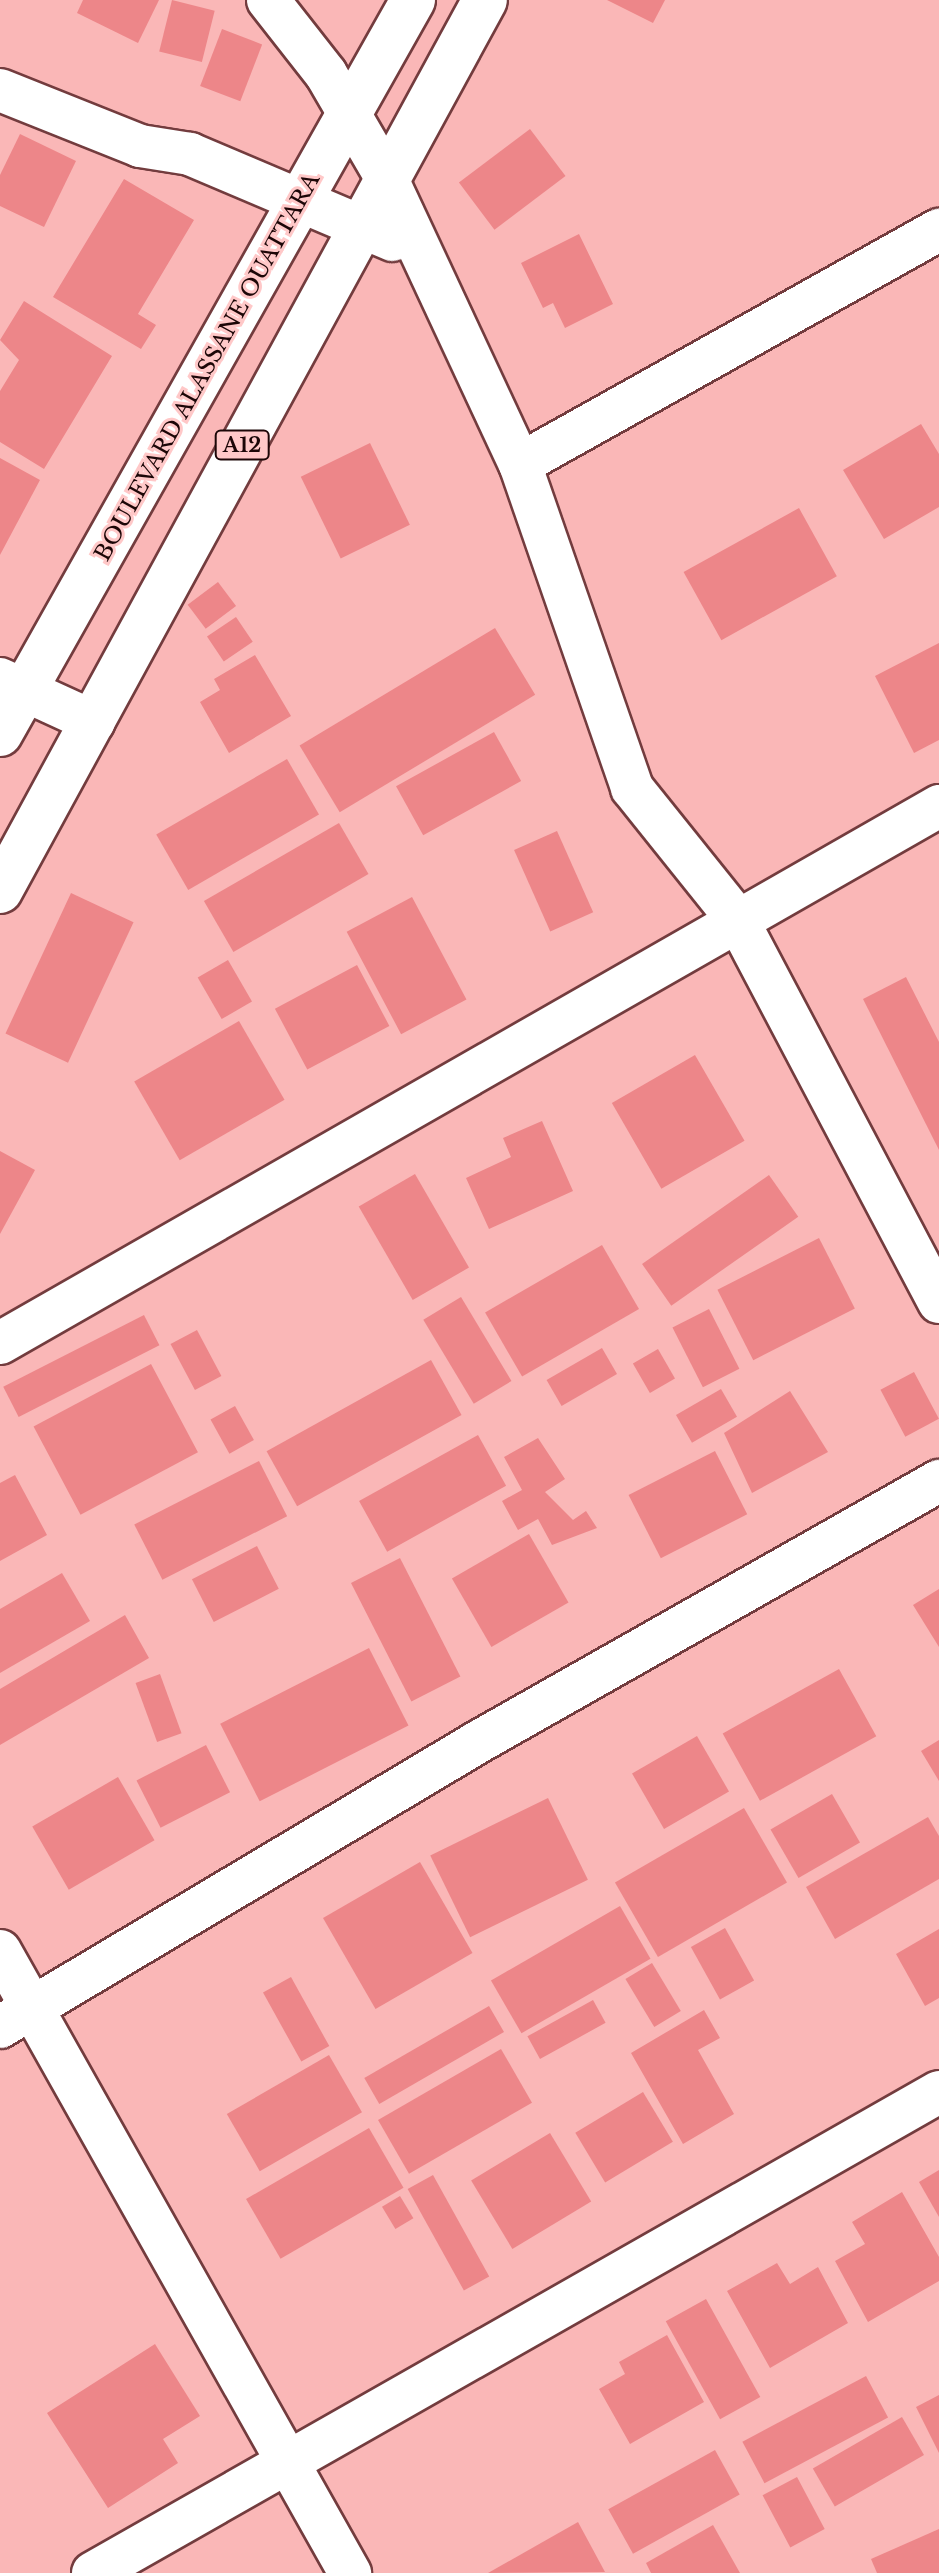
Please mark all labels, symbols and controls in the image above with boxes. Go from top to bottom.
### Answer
street label: BOULEVARD ALASSANE OUATTARA [89,168,325,566]
road number: A12 [214,429,270,461]

